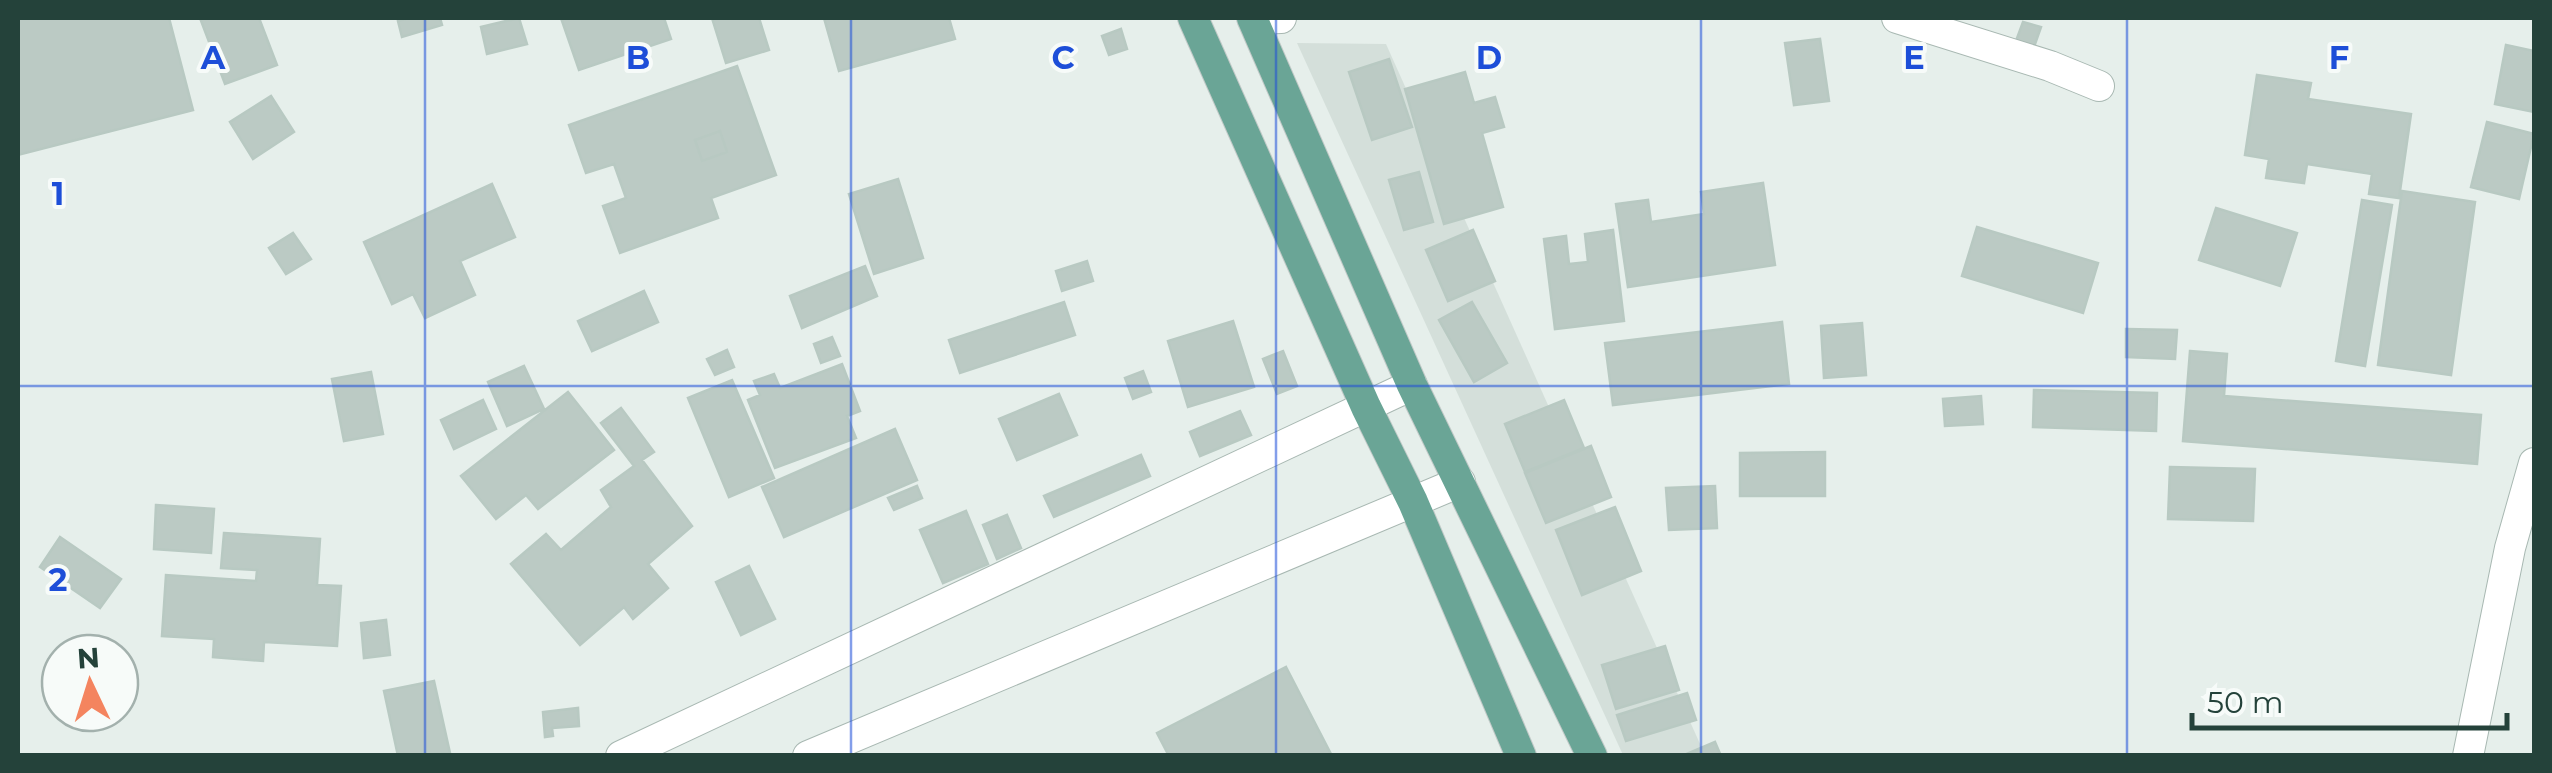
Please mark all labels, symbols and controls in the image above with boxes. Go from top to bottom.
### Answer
text: A [200,38,226,77]
text: B [626,38,650,77]
text: C [1051,38,1075,77]
text: D [1476,38,1502,77]
text: E [1903,38,1925,77]
text: F [2329,38,2349,77]
text: 1 [52,174,64,213]
text: 2 [49,560,67,599]
north arrow [40,633,140,733]
text: N [76,640,101,676]
scale bar [2192,668,2507,730]
text: 50 m [2207,684,2284,721]

